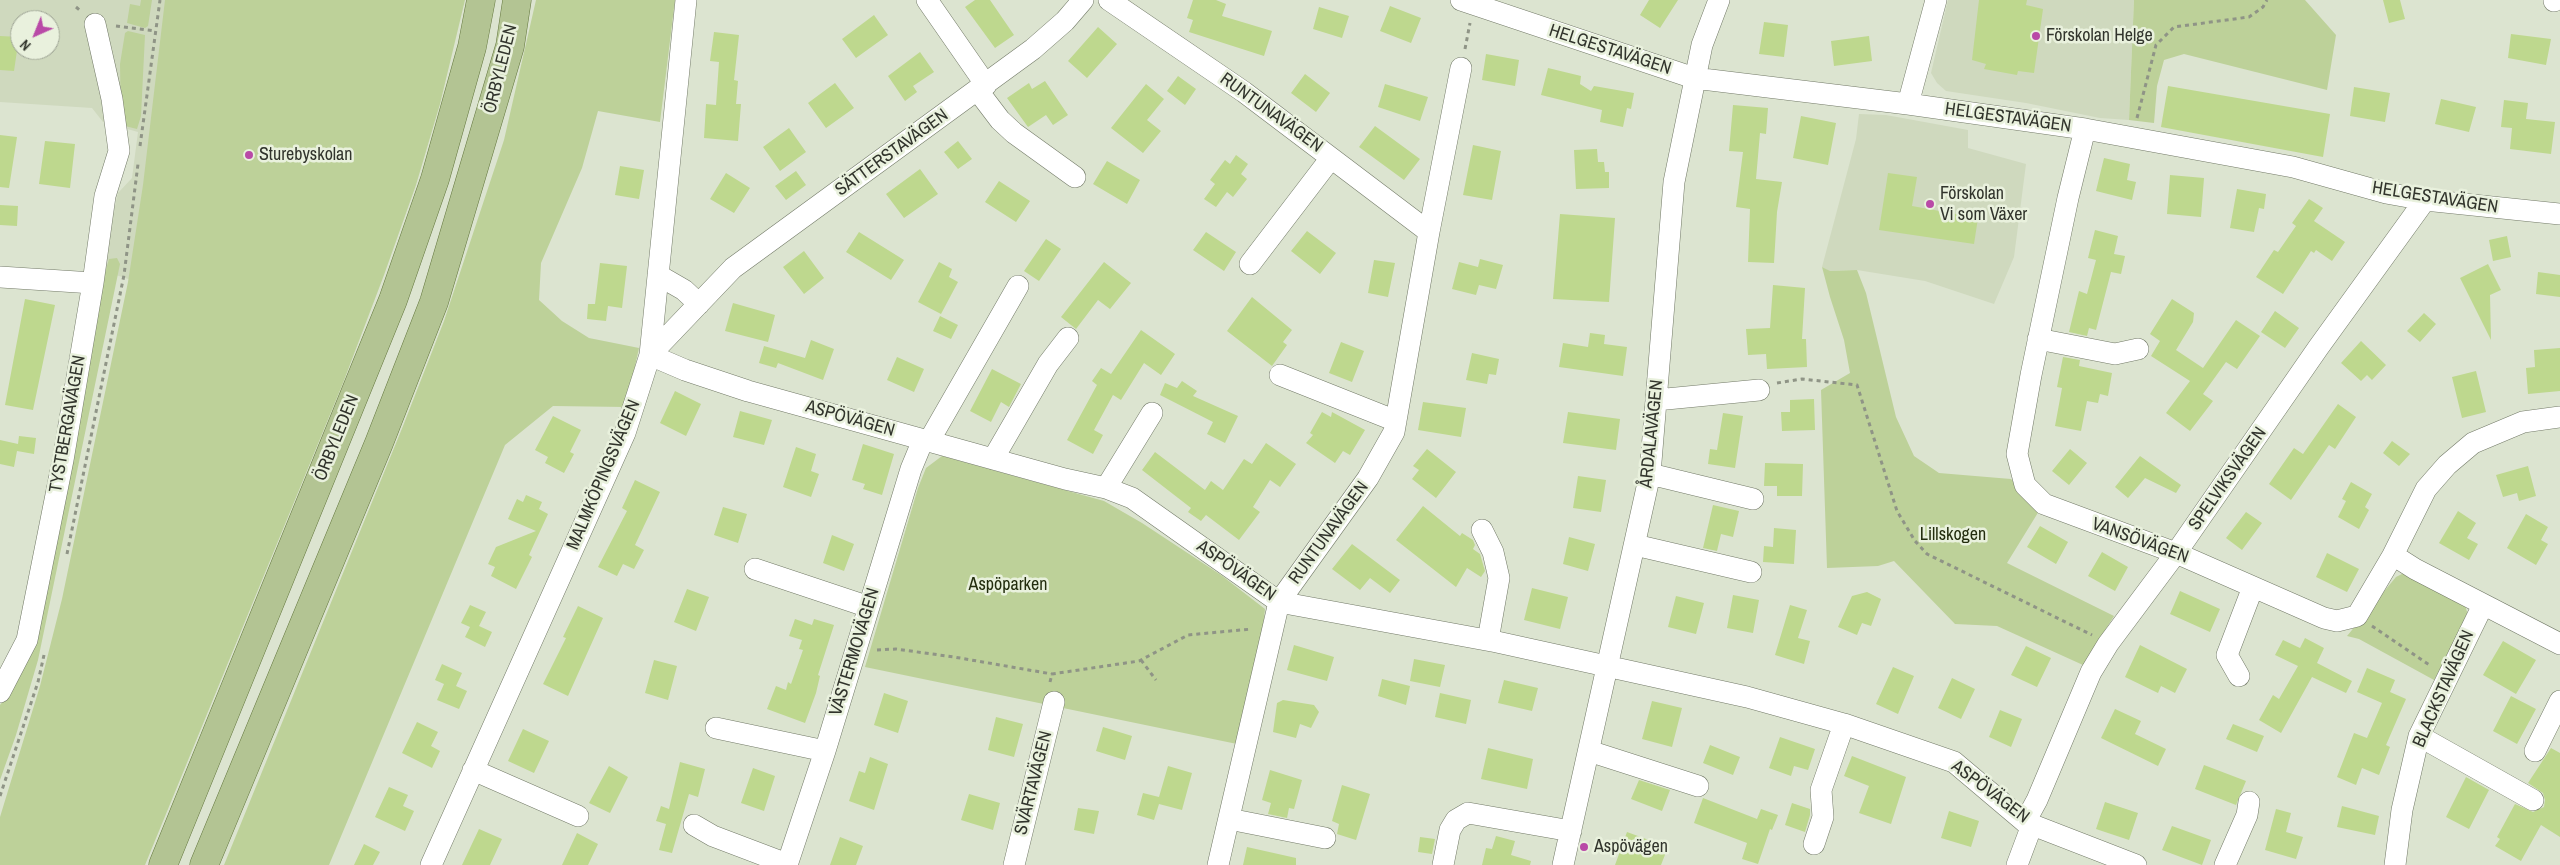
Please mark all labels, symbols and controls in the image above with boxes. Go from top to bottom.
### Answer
north arrow [10,10,60,60]
street label: HELGESTAVÄGEN [1546,20,1674,80]
street label: ÖRBYLEDEN [480,22,522,116]
place label: Förskolan Helge [2046,25,2153,47]
marker: Förskolan Helge [2030,30,2042,42]
text: N [16,36,35,54]
street label: RUNTUNAVÄGEN [1215,69,1327,157]
street label: HELGESTAVÄGEN [1944,98,2072,138]
street label: SÄTTERSTAVÄGEN [831,105,953,201]
place label: Sturebyskolan [259,144,353,166]
marker: Sturebyskolan [243,149,255,161]
street label: HELGESTAVÄGEN [2370,177,2500,219]
place label: Förskolan Vi som Växer [1940,183,2027,225]
marker: Förskolan Vi som Växer [1924,198,1936,210]
street label: TYSTBERGAVÄGEN [45,354,91,494]
street label: ÅRDALAVÄGEN [1636,379,1668,489]
street label: ÖRBYLEDEN [310,392,364,484]
street label: ASPÖVÄGEN [803,396,897,442]
street label: MALMKÖPINGSVÄGEN [563,397,645,553]
street label: SPELVIKSVÄGEN [2184,423,2272,535]
street label: RUNTUNAVÄGEN [1285,477,1373,589]
street label: VANSÖVÄGEN [2089,514,2191,568]
park label: Lillskogen [1920,524,1986,546]
street label: ASPÖVÄGEN [1192,536,1280,606]
park label: Aspöparken [969,574,1047,596]
street label: VÄSTERMOVÄGEN [825,586,885,718]
street label: BLACKSTAVÄGEN [2409,627,2479,751]
street label: SVÄRTAVÄGEN [1011,729,1057,837]
street label: ASPÖVÄGEN [1947,756,2033,828]
place label: Aspövägen [1594,836,1668,858]
marker: Aspövägen [1578,841,1590,853]

